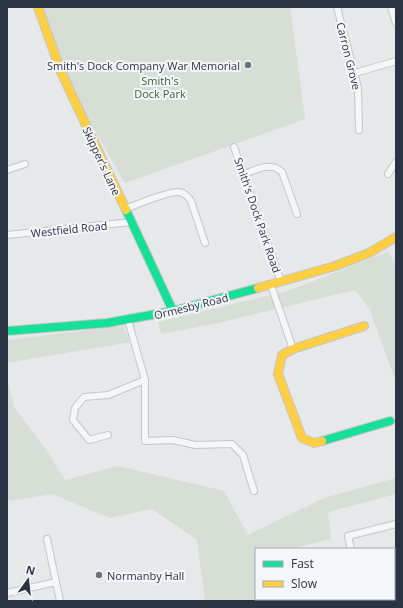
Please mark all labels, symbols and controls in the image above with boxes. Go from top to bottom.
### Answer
street label: Carron Grove [333,21,365,91]
place label: Smith's Dock Company War Memorial [47,58,240,73]
marker: Smith's Dock Company War Memorial [243,60,253,70]
park label: Smith's Dock Park [134,73,186,101]
street label: Skipper's Lane [80,124,124,198]
street label: Smith's Dock Park Road [231,155,285,275]
street label: Westfield Road [30,218,108,240]
street label: Ormesby Road [152,290,230,322]
legend [255,548,395,600]
text: Fast [291,555,314,572]
north arrow [8,560,48,600]
text: N [24,561,37,578]
place label: Normanby Hall [107,568,184,583]
marker: Normanby Hall [94,570,104,580]
text: Slow [291,575,318,592]

